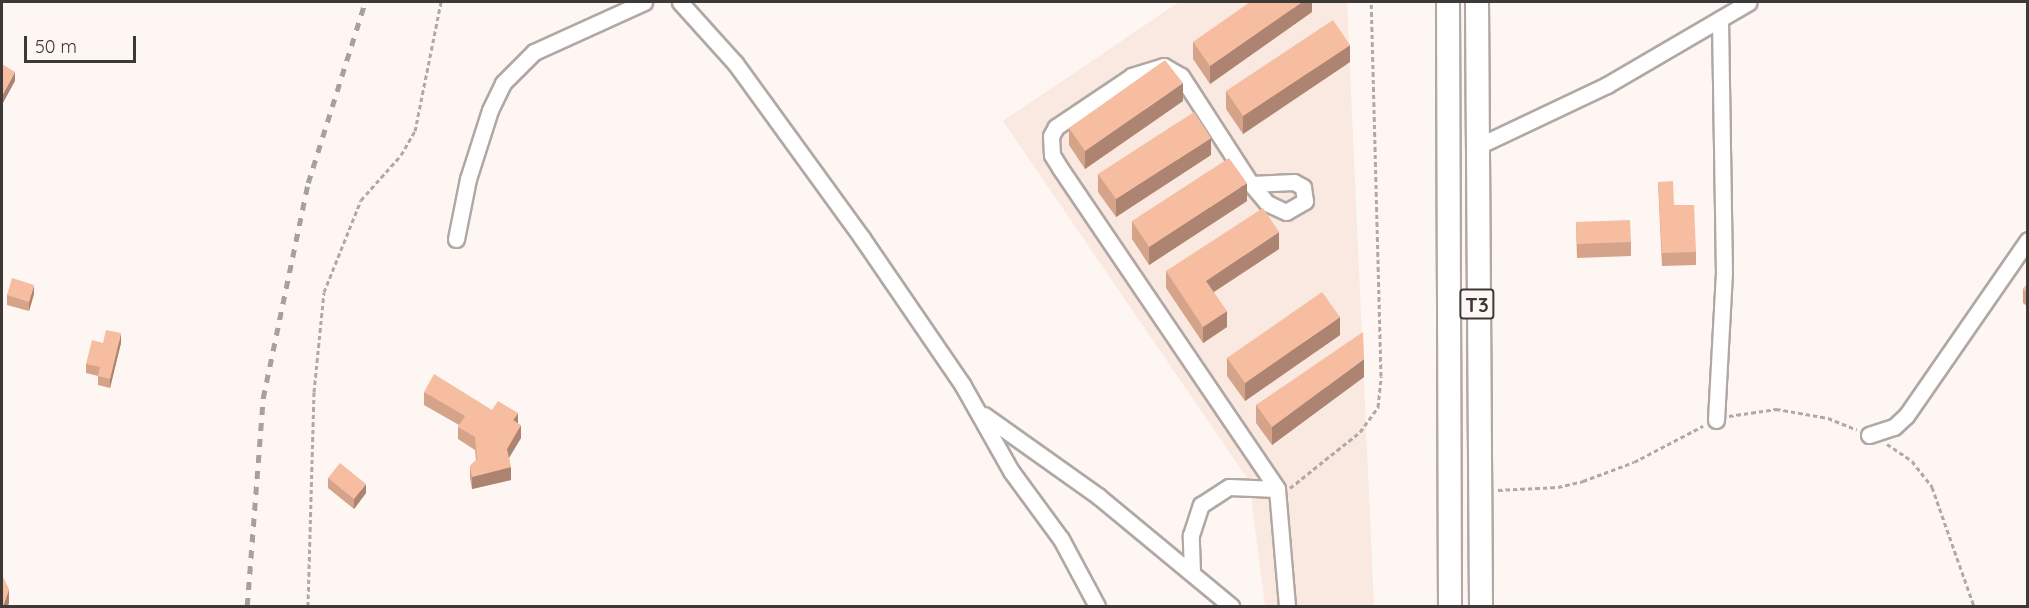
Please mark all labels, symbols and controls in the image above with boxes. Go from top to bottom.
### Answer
scale bar [27,24,140,62]
text: 50 m [35,35,77,58]
road number: T3 [1459,287,1495,321]

